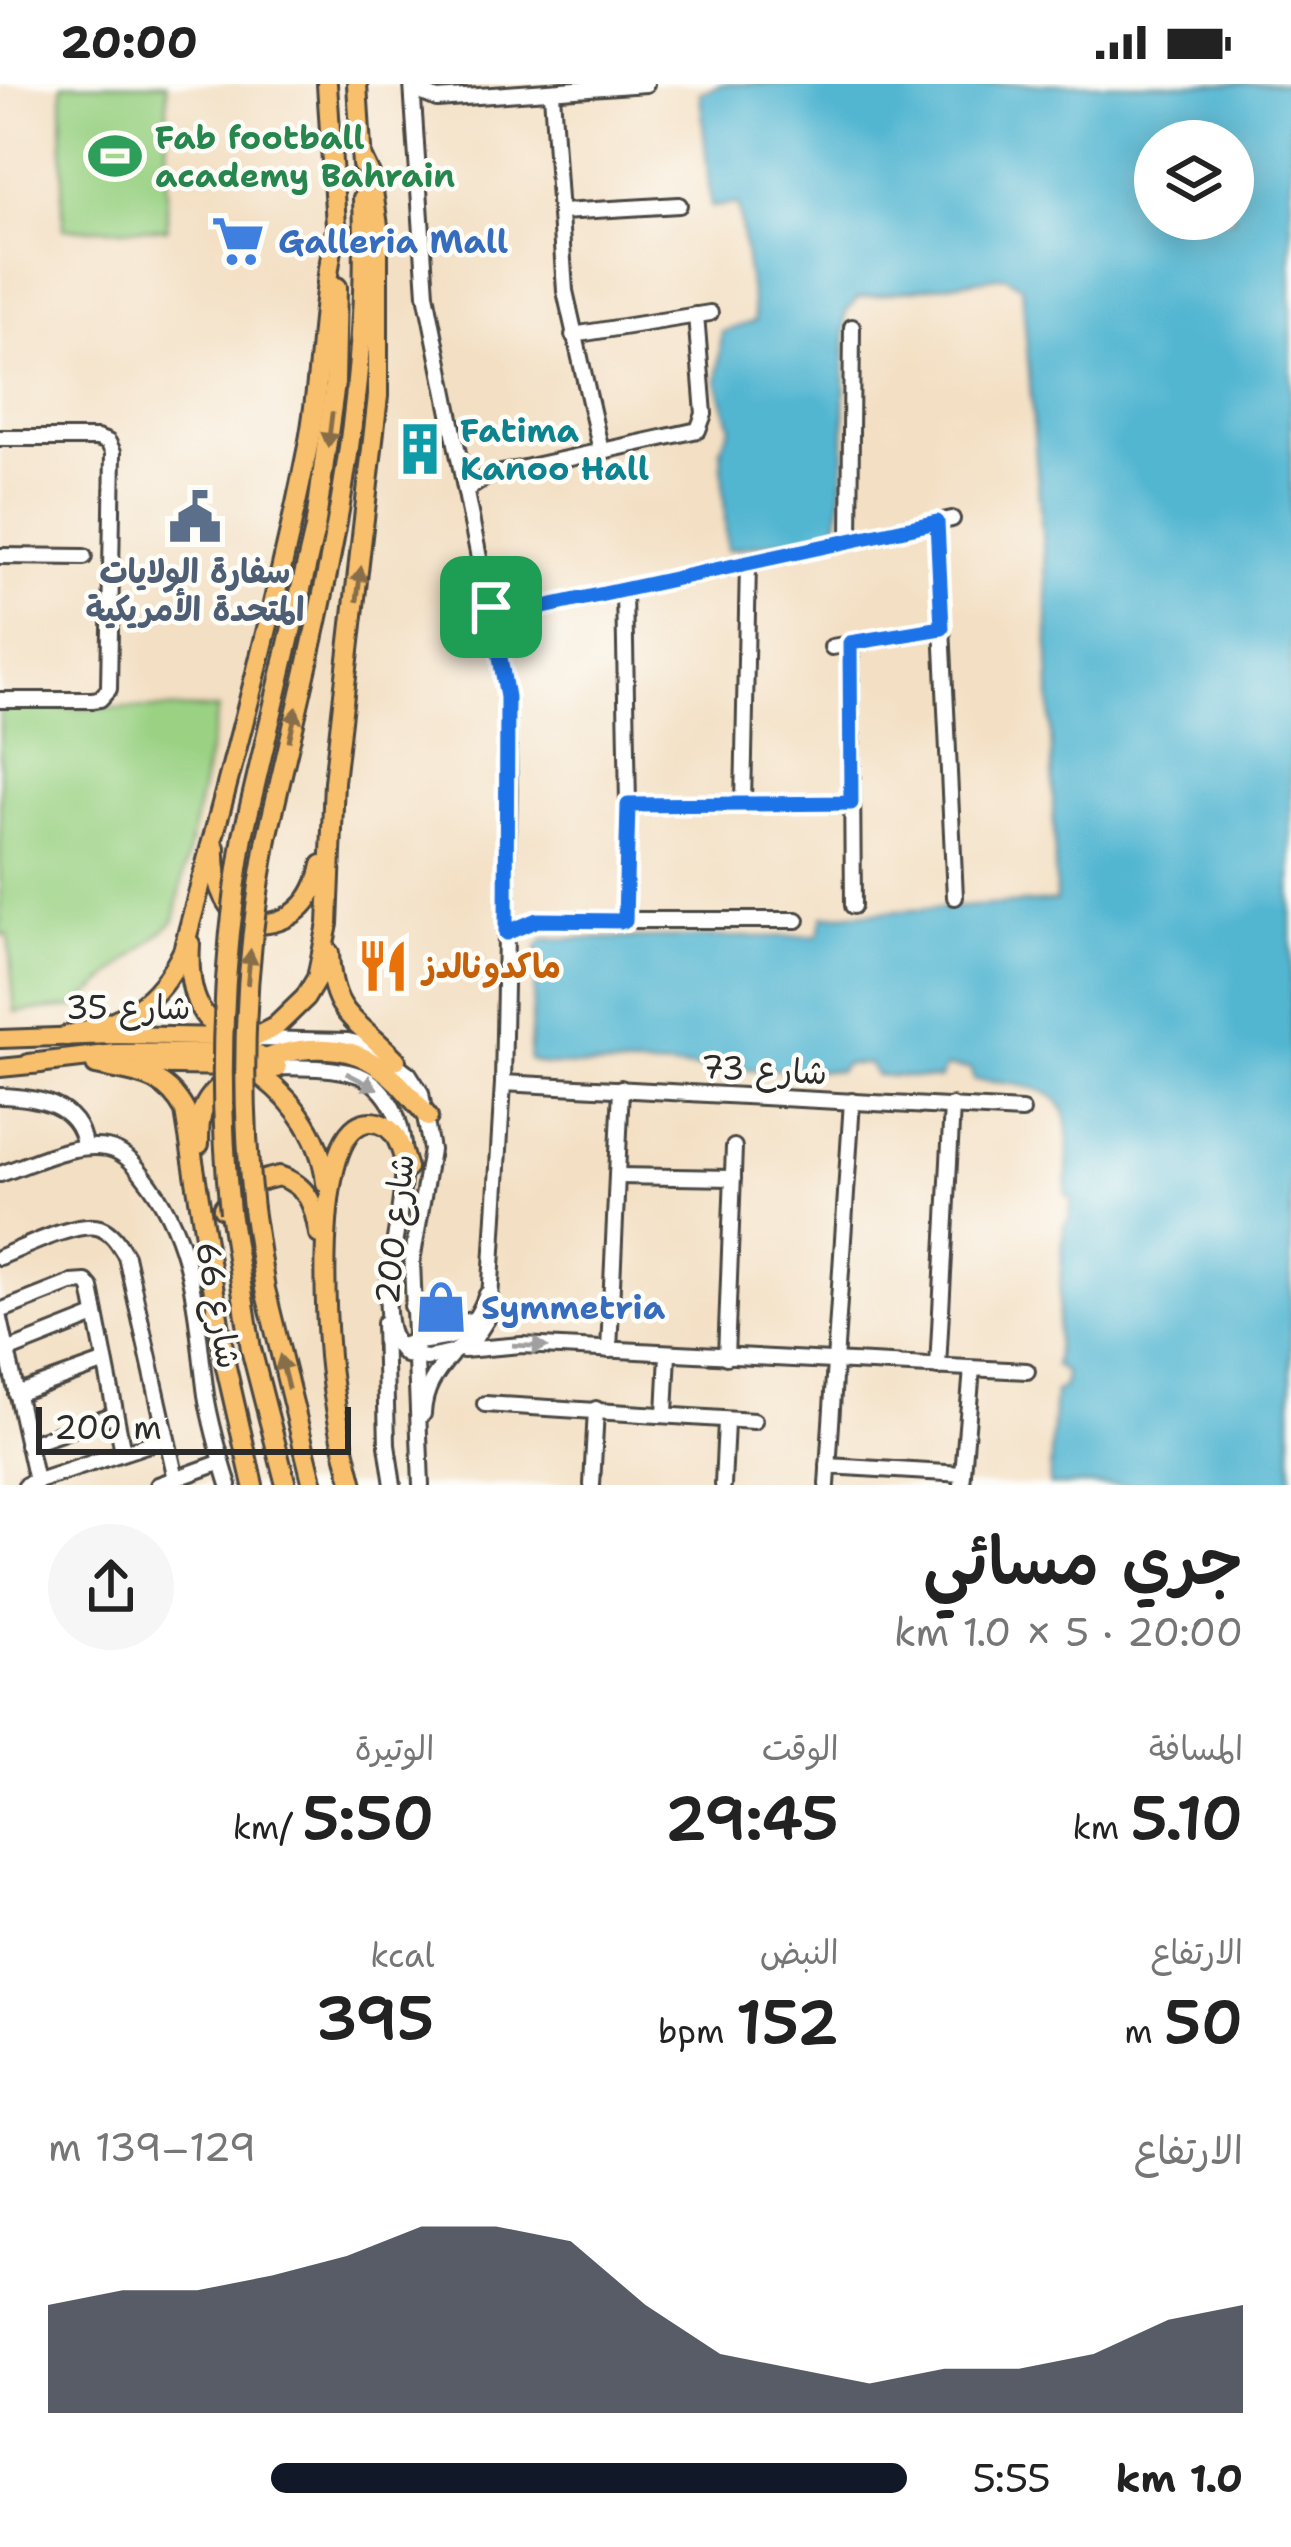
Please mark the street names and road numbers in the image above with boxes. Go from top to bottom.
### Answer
street label: شارع 35 [65,985,191,1031]
street label: شارع 73 [700,1044,828,1096]
street label: شارع 200 [364,1152,426,1306]
street label: شارع 66 [184,1238,252,1372]

